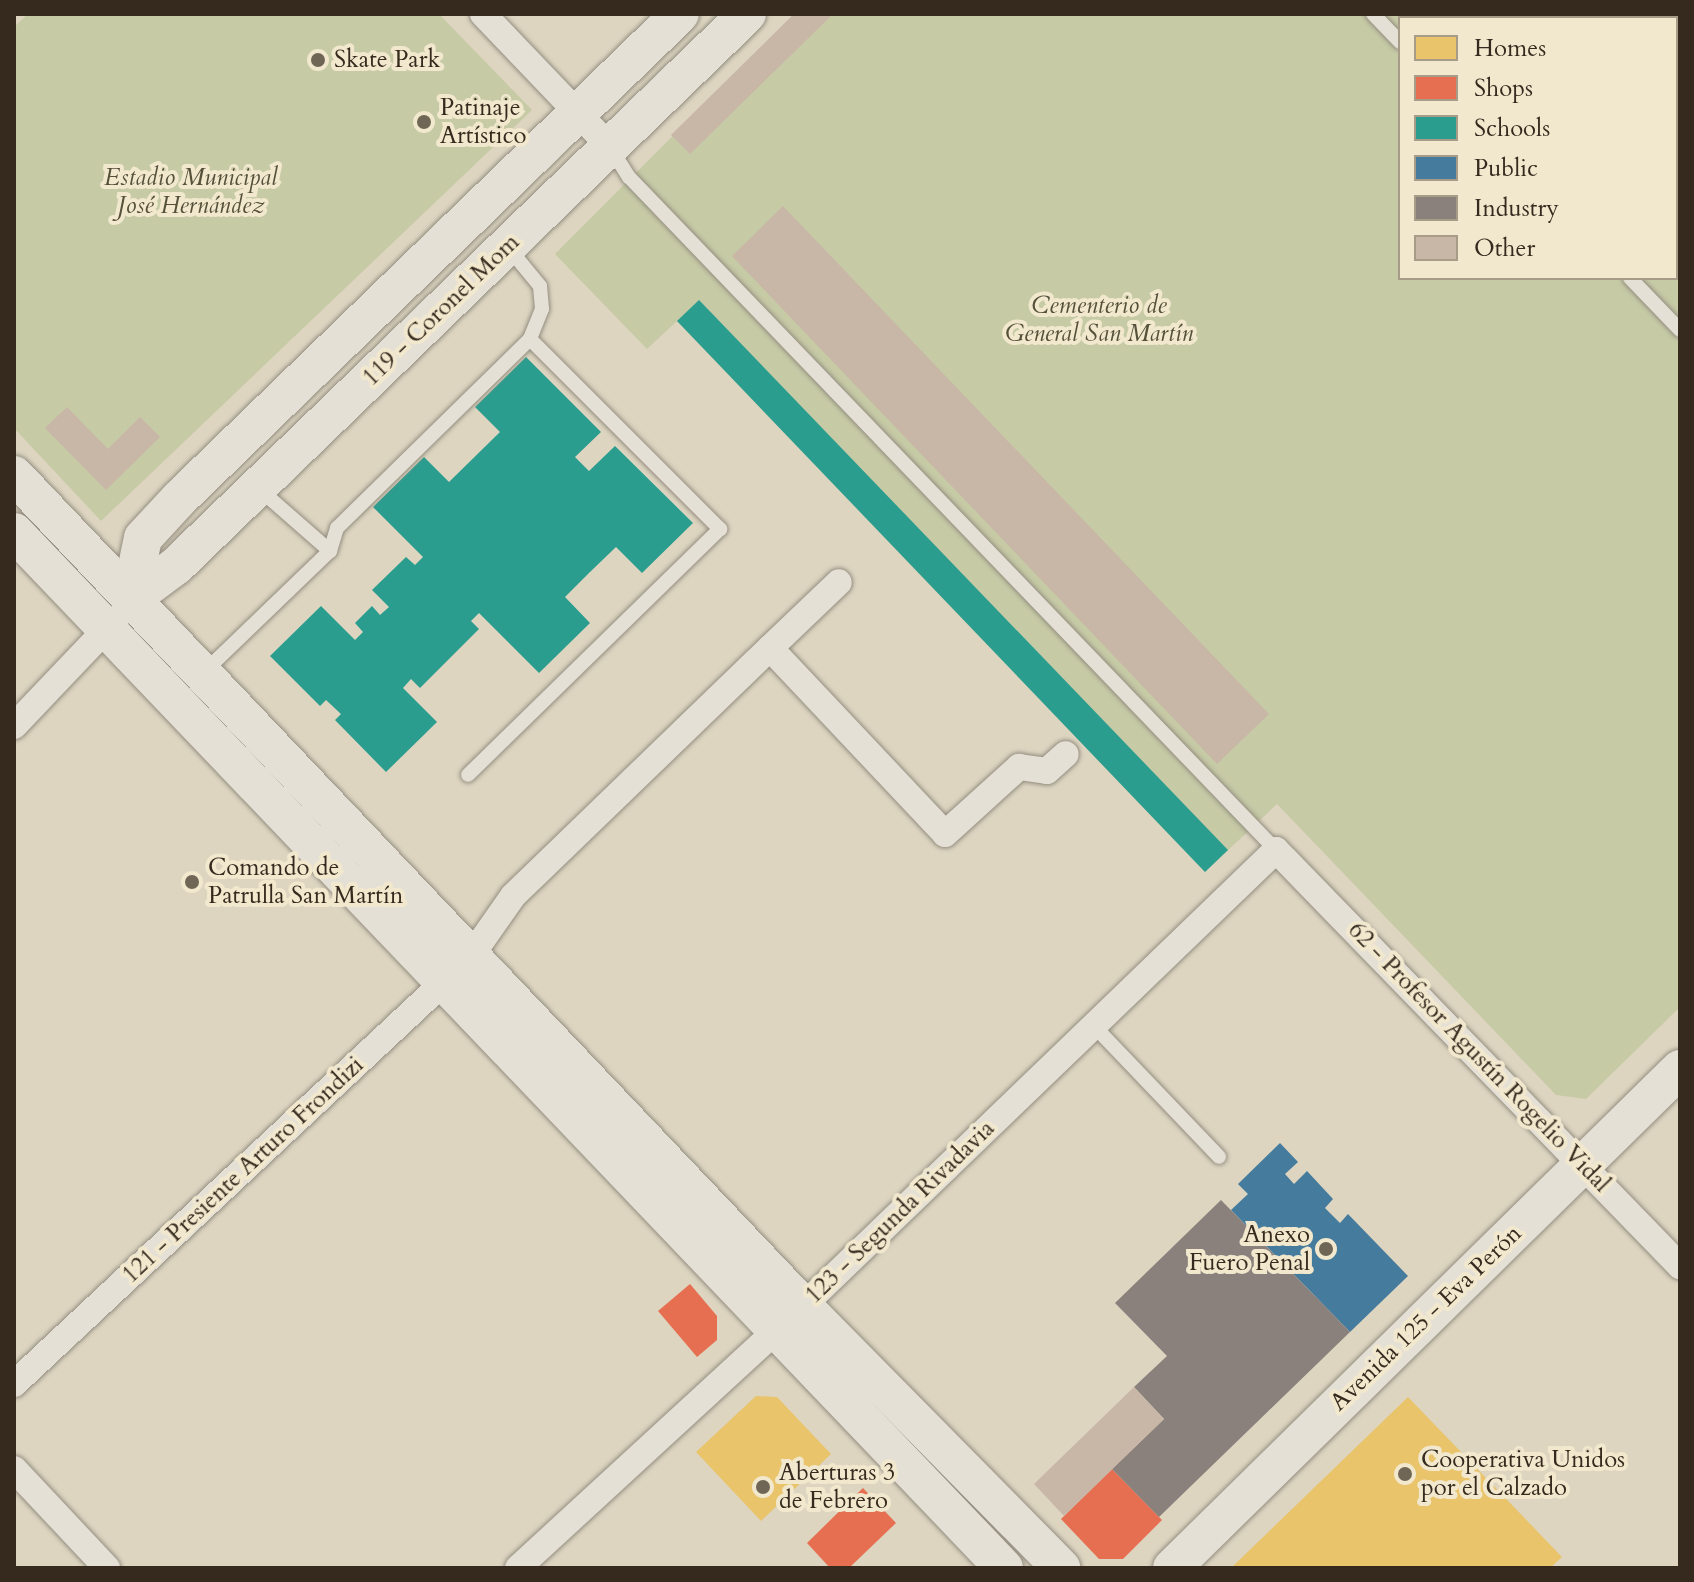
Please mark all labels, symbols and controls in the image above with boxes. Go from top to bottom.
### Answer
legend [1398,16,1678,280]
text: Homes [1474,32,1546,65]
place label: Skate Park [334,46,440,74]
marker: Skate Park [309,51,327,69]
text: Shops [1474,72,1533,105]
place label: Patinaje Artístico [440,94,526,150]
text: Schools [1474,112,1550,145]
marker: Patinaje Artístico [415,113,433,131]
text: Public [1474,152,1538,185]
park label: Estadio Municipal José Hernández [104,164,278,220]
text: Industry [1474,192,1559,225]
street label: 119 - Coronel Mom [357,228,525,392]
text: Other [1474,232,1535,265]
park label: Cementerio de General San Martín [1005,292,1193,348]
place label: Comando de Patrulla San Martín [208,854,403,910]
marker: Comando de Patrulla San Martín [183,873,201,891]
street label: 62 - Profesor Agustín Rogelio Vidal [1342,916,1616,1198]
street label: 121 - Presiente Arturo Frondizi [116,1051,370,1289]
street label: 123 - Segunda Rivadavia [800,1114,1000,1310]
street label: Avenida 125 - Eva Perón [1324,1219,1528,1417]
place label: Anexo Fuero Penal [1189,1221,1310,1277]
marker: Anexo Fuero Penal [1317,1240,1335,1258]
place label: Cooperativa Unidos por el Calzado [1421,1446,1625,1502]
place label: Aberturas 3 de Febrero [779,1459,895,1515]
marker: Cooperativa Unidos por el Calzado [1396,1465,1414,1483]
marker: Aberturas 3 de Febrero [754,1478,772,1496]

